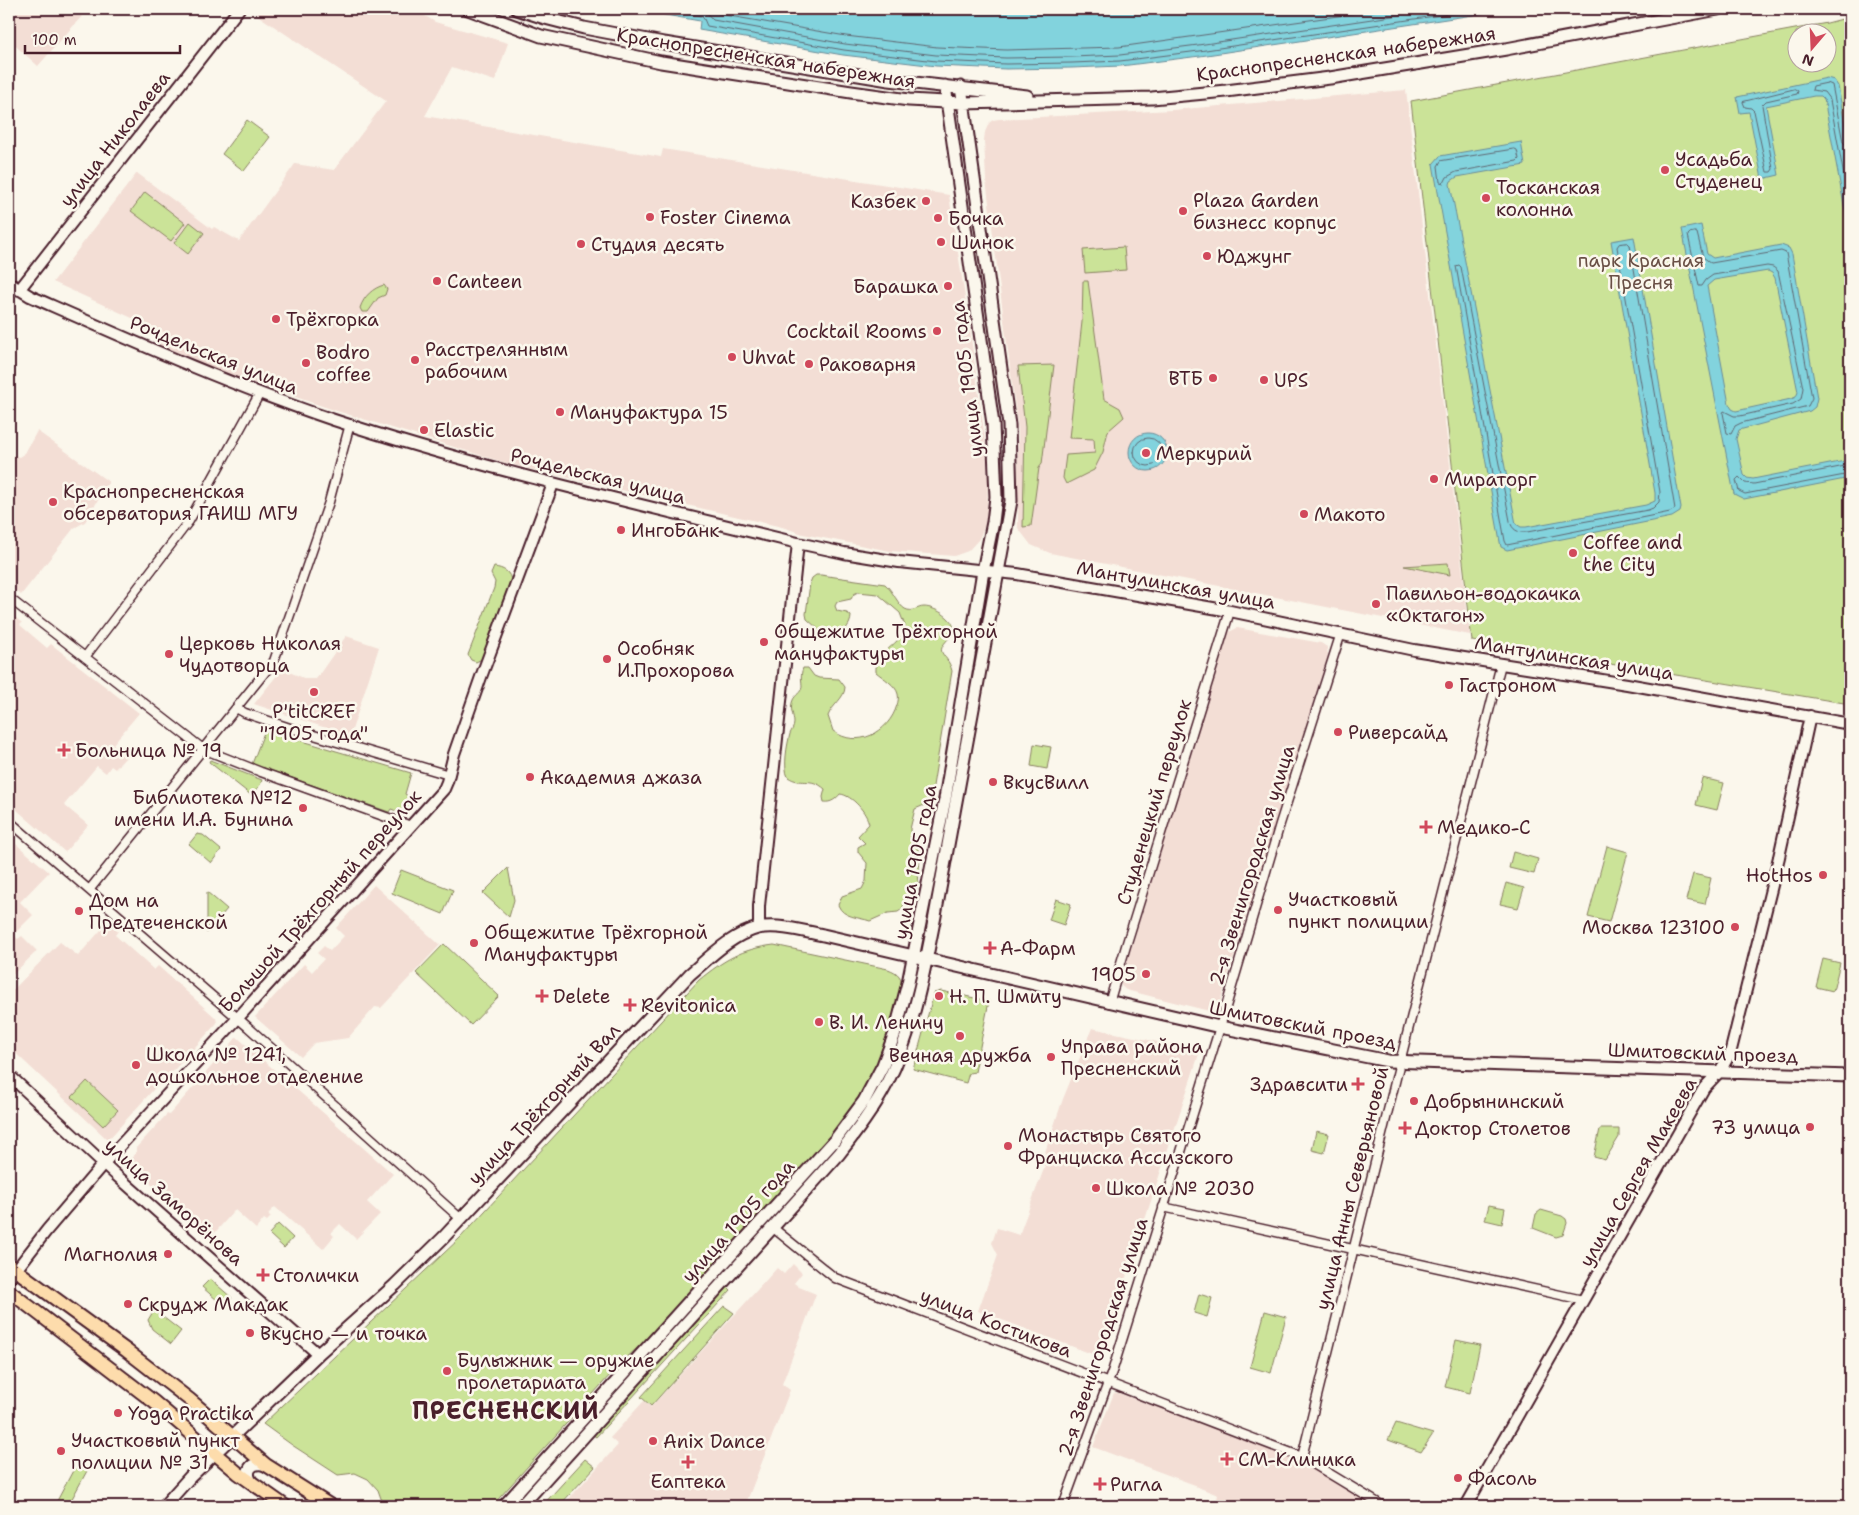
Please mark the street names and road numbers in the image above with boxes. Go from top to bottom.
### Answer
street label: Краснопресненская набережная [1195,21,1497,87]
street label: Краснопресненская набережная [615,22,917,94]
street label: улица Николаева [54,66,176,212]
street label: улица 1905 года [945,299,989,459]
street label: Рочдельская улица [126,310,302,400]
street label: Рочдельская улица [508,442,688,510]
street label: Мантулинская улица [1075,555,1277,615]
street label: Мантулинская улица [1473,630,1675,686]
street label: Студенецкий переулок [1111,696,1197,908]
street label: 2-я Звенигородская улица [1204,742,1301,988]
street label: улица 1905 года [888,782,942,942]
street label: Большой Трёхгорный переулок [213,784,427,1018]
street label: Шмитовский проезд [1207,995,1399,1055]
street label: улица Трёхгорный Вал [462,1017,626,1190]
street label: Шмитовский проезд [1607,1037,1799,1069]
street label: улица Анны Северьяновой [1310,1064,1394,1312]
street label: улица Сергея Макеева [1574,1073,1703,1271]
street label: улица Заморёнова [99,1133,249,1271]
street label: улица 1905 года [676,1154,800,1288]
street label: 2-я Звенигородская улица [1052,1214,1154,1460]
street label: улица Костикова [917,1283,1076,1364]

